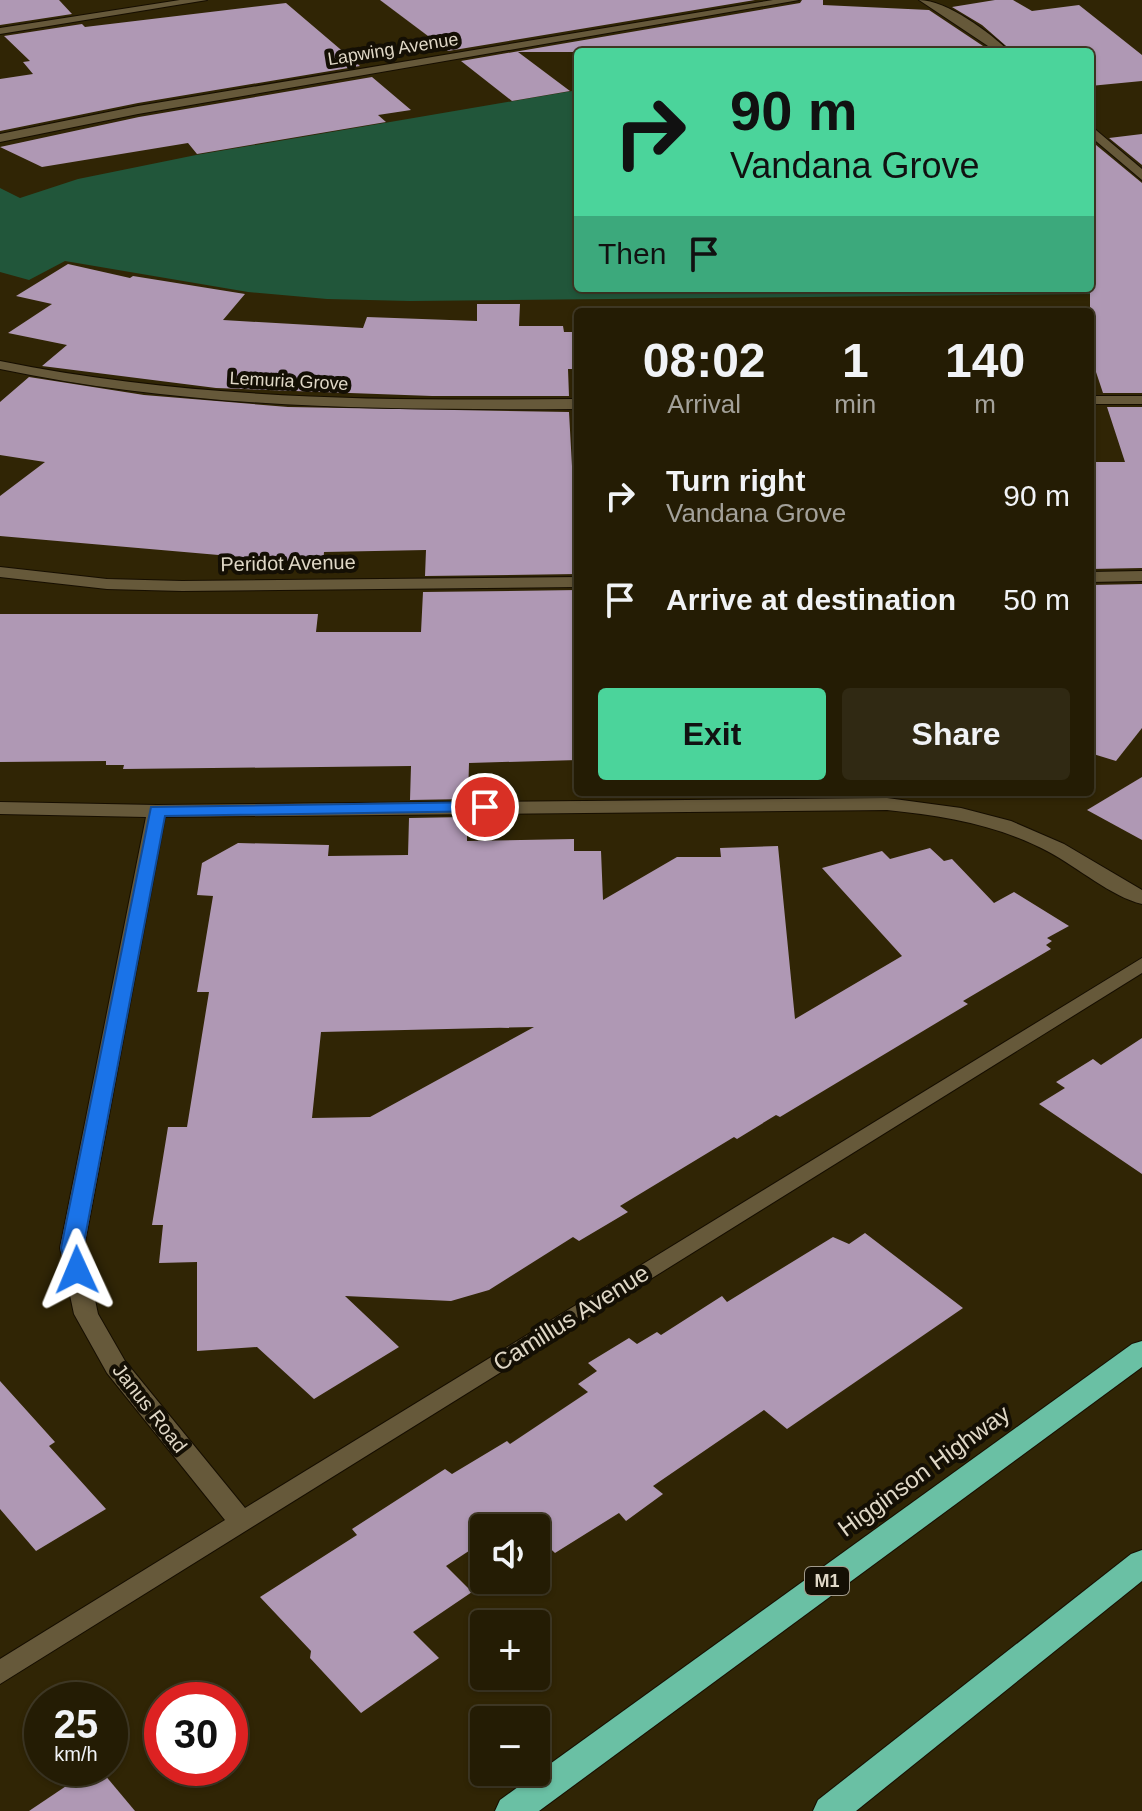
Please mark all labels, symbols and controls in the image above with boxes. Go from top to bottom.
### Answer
street label: Lapwing Avenue [326,29,460,69]
text: 90 m [730,79,858,142]
icon: right [598,80,702,184]
text: Vandana Grove [730,145,980,186]
icon: arrive [682,232,726,276]
text: Then [598,237,666,270]
text: 08:02 [643,334,766,387]
text: 1 [842,334,869,387]
text: 140 [945,334,1025,387]
street label: Lemuria Grove [229,368,349,394]
text: Arrival [667,389,741,419]
text: min [834,389,876,419]
text: m [974,389,996,419]
text: Turn right [666,464,805,497]
icon: right [598,474,642,518]
text: 90 m [1003,479,1070,512]
text: Vandana Grove [666,498,846,528]
street label: Peridot Avenue [220,551,356,575]
icon: arrive [598,578,642,622]
text: Arrive at destination [666,583,956,616]
text: 50 m [1003,583,1070,616]
button: Exit [598,688,826,780]
button: Share [842,688,1070,780]
pin [451,773,519,841]
icon: arrive [463,785,507,829]
position arrow [35,1228,119,1312]
street label: Camillus Avenue [488,1259,654,1376]
street label: Janus Road [108,1359,192,1457]
street label: Higginson Highway [833,1399,1015,1542]
map controls [470,1514,550,1786]
button: sound [470,1514,550,1594]
road number: M1 [805,1567,849,1595]
button: + [470,1610,550,1690]
speed limit sign: 30 [144,1682,248,1786]
text: 25 [54,1702,98,1746]
button: − [470,1706,550,1786]
text: km/h [54,1743,98,1765]

